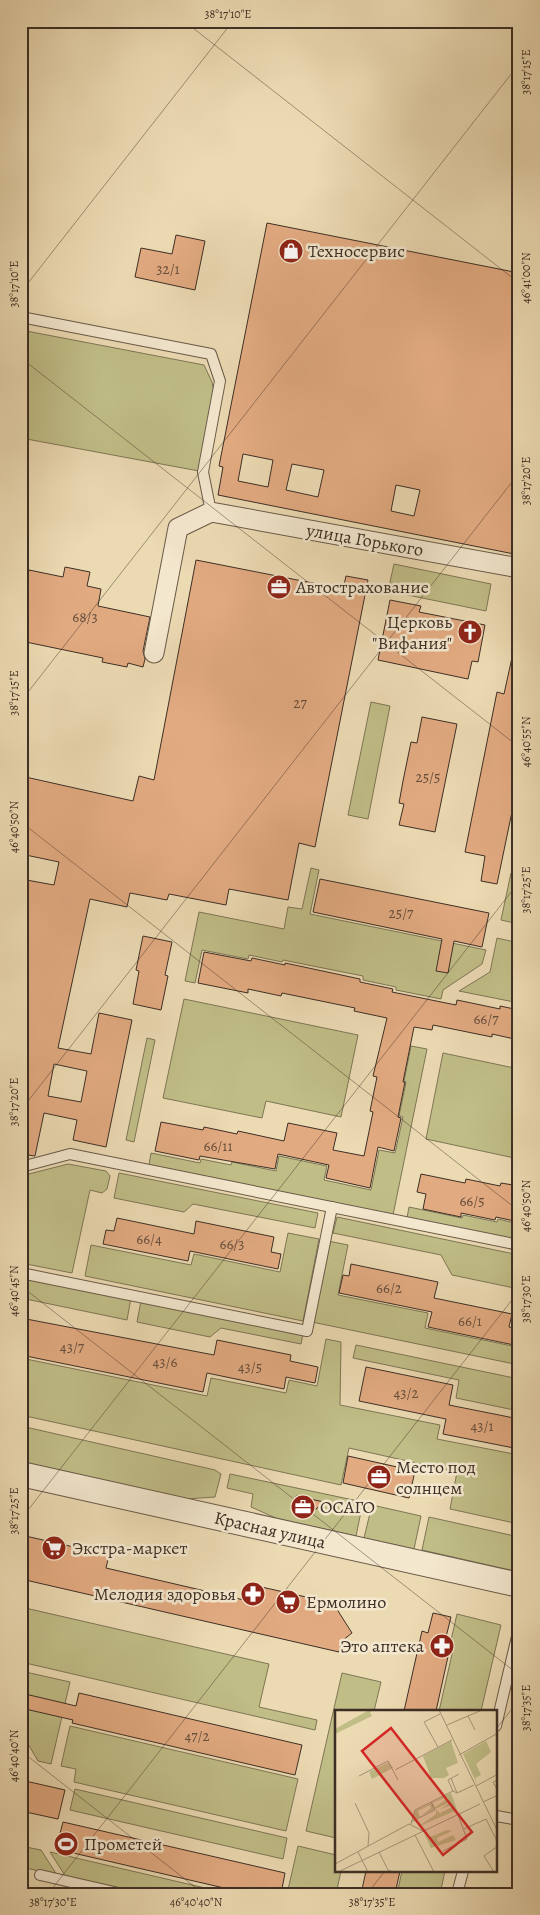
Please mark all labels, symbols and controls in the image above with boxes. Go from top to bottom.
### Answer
text: 38°17'10"E [205,6,251,22]
text: 38°17'15"E [518,49,534,95]
shop icon: Техносервис [278,238,304,264]
place label: Техносервис [308,239,405,263]
text: 46°41'00"N [518,252,534,304]
house number: 32/1 [156,259,180,279]
text: 38°17'10"E [6,261,22,307]
text: 38°17'20"E [518,457,534,505]
street label: улица Горького [304,518,425,562]
office icon: Автострахование [266,574,292,600]
place label: Автострахование [295,575,429,599]
house number: 68/3 [72,607,98,627]
place label: Церковь "Вифания" [372,610,452,655]
church icon: Церковь "Вифания" [457,619,483,645]
text: 38°17'15"E [6,670,22,716]
house number: 27 [293,693,307,713]
text: 46°40'55"N [518,716,534,768]
house number: 25/5 [416,767,440,787]
text: 46°40'50"N [6,800,22,853]
text: 38°17'25"E [518,866,534,914]
house number: 25/7 [389,903,414,923]
house number: 66/7 [473,1009,499,1029]
text: 38°17'20"E [6,1078,22,1126]
house number: 66/11 [203,1136,233,1156]
text: 46°40'50"N [518,1179,534,1232]
house number: 66/5 [459,1191,485,1211]
house number: 66/4 [136,1229,162,1249]
house number: 66/3 [219,1234,245,1254]
text: 46°40'45"N [6,1265,22,1317]
text: 38°17'30"E [518,1275,534,1323]
house number: 66/2 [376,1278,402,1298]
house number: 66/1 [458,1311,482,1331]
house number: 43/7 [60,1337,85,1357]
house number: 43/6 [153,1352,178,1372]
house number: 43/5 [238,1357,262,1377]
house number: 43/2 [393,1383,419,1403]
house number: 43/1 [470,1416,494,1436]
place label: Место под солнцем [396,1455,476,1500]
office icon: Место под солнцем [366,1464,392,1490]
text: 38°17'25"E [6,1487,22,1535]
office icon: ОСАГО [290,1494,316,1520]
place label: ОСАГО [320,1495,375,1519]
street label: Красная улица [212,1506,329,1555]
supermarket icon: Экстра-маркет [41,1535,67,1561]
place label: Экстра-маркет [72,1536,188,1560]
pharmacy icon: Мелодия здоровья [240,1581,266,1607]
place label: Мелодия здоровья [94,1582,236,1606]
supermarket icon: Ермолино [275,1589,301,1615]
place label: Ермолино [306,1590,386,1614]
pharmacy icon: Это аптека [429,1633,455,1659]
place label: Это аптека [340,1634,425,1658]
text: 38°17'35"E [518,1685,534,1731]
inset map [335,1710,498,1872]
house number: 47/2 [184,1726,210,1746]
text: 46°40'40"N [6,1729,22,1782]
sports icon: Прометей [53,1831,79,1857]
place label: Прометей [84,1832,162,1856]
text: 38°17'30"E [29,1894,77,1910]
text: 46°40'40"N [170,1894,223,1910]
text: 38°17'35"E [349,1894,395,1910]

